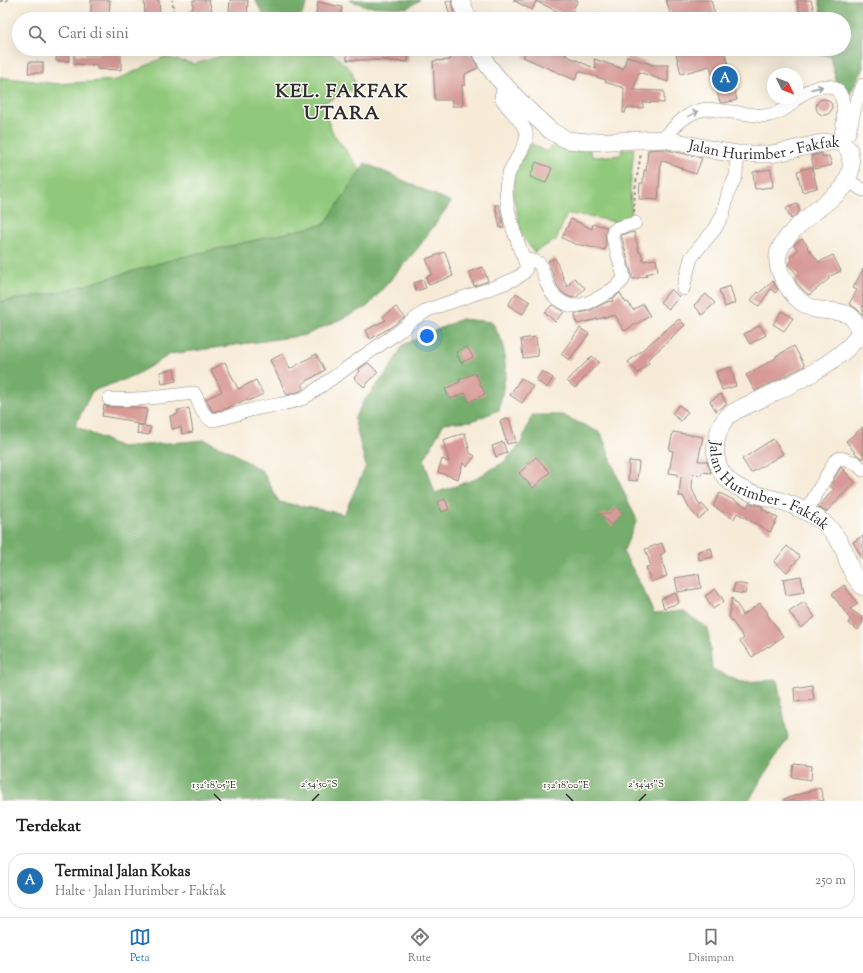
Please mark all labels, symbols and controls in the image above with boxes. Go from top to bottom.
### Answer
search box [12,12,851,56]
icon: search [26,23,48,45]
text: Cari di sini [58,24,129,45]
pin: A [712,64,738,94]
north arrow [767,68,803,104]
district label: KEL. FAKFAK UTARA [275,79,409,128]
one-way arrow [810,84,823,91]
one-way arrow [687,109,699,117]
street label: Jalan Hurimber - Fakfak [685,133,840,166]
your location [417,326,437,346]
street label: Jalan Hurimber - Fakfak [703,439,834,535]
text: 2°54'50"S [301,777,337,792]
text: 2°54'45"S [628,777,664,792]
text: 132°18'05"E [192,778,236,793]
text: 132°18'00"E [543,778,589,793]
text: Terdekat [16,815,81,839]
text: Terminal Jalan Kokas [55,862,190,883]
text: A [25,872,35,890]
text: 250 m [815,872,846,890]
text: Halte · Jalan Hurimber - Fakfak [55,883,227,901]
tab: Peta [129,926,151,966]
tab: Rute [408,926,431,966]
tab: Disimpan [688,926,734,966]

